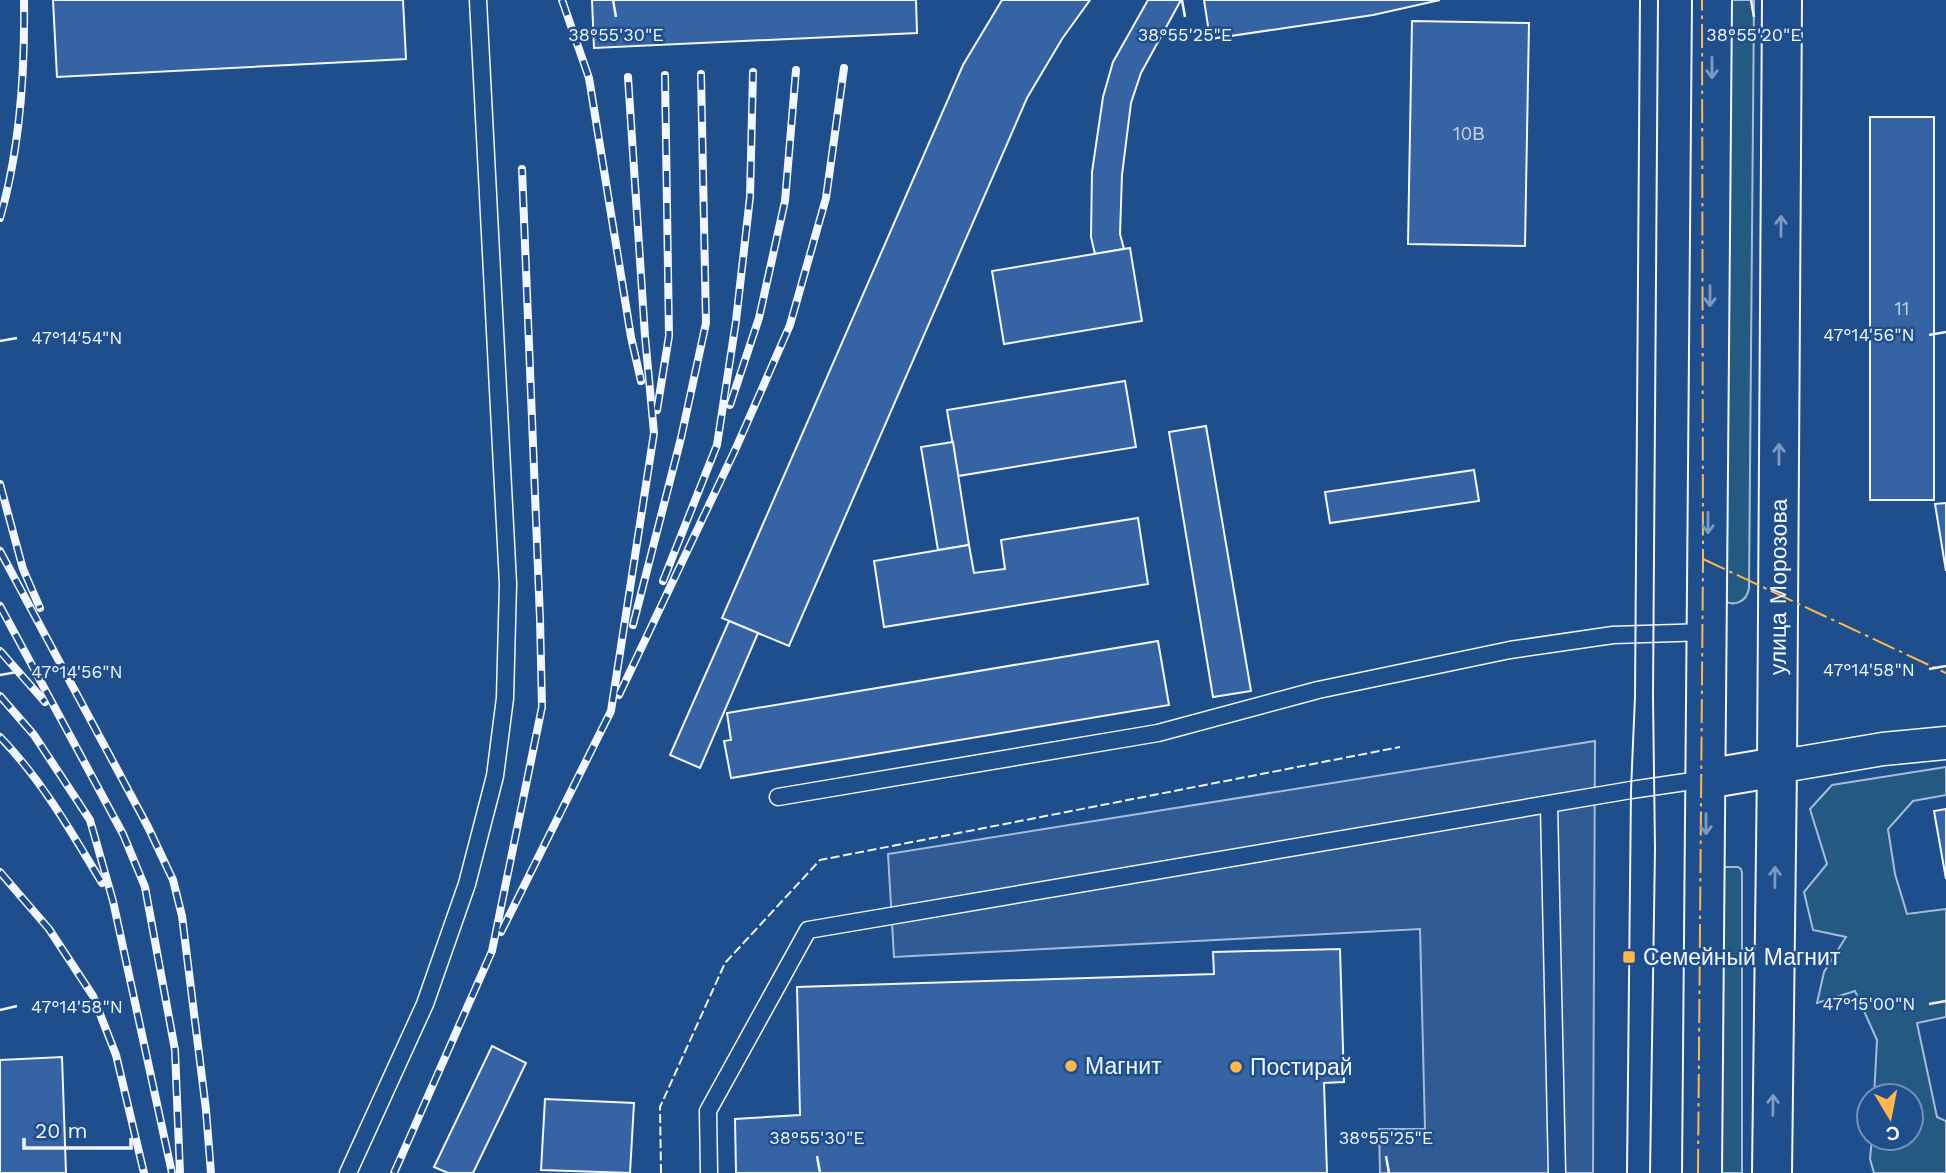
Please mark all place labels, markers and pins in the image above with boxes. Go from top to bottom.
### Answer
place label: Семейный Магнит [1643,944,1841,971]
marker: Семейный Магнит [1621,949,1637,965]
place label: Магнит [1085,1053,1162,1080]
place label: Постирай [1250,1054,1353,1081]
marker: Магнит [1063,1058,1079,1074]
marker: Постирай [1228,1059,1244,1075]

